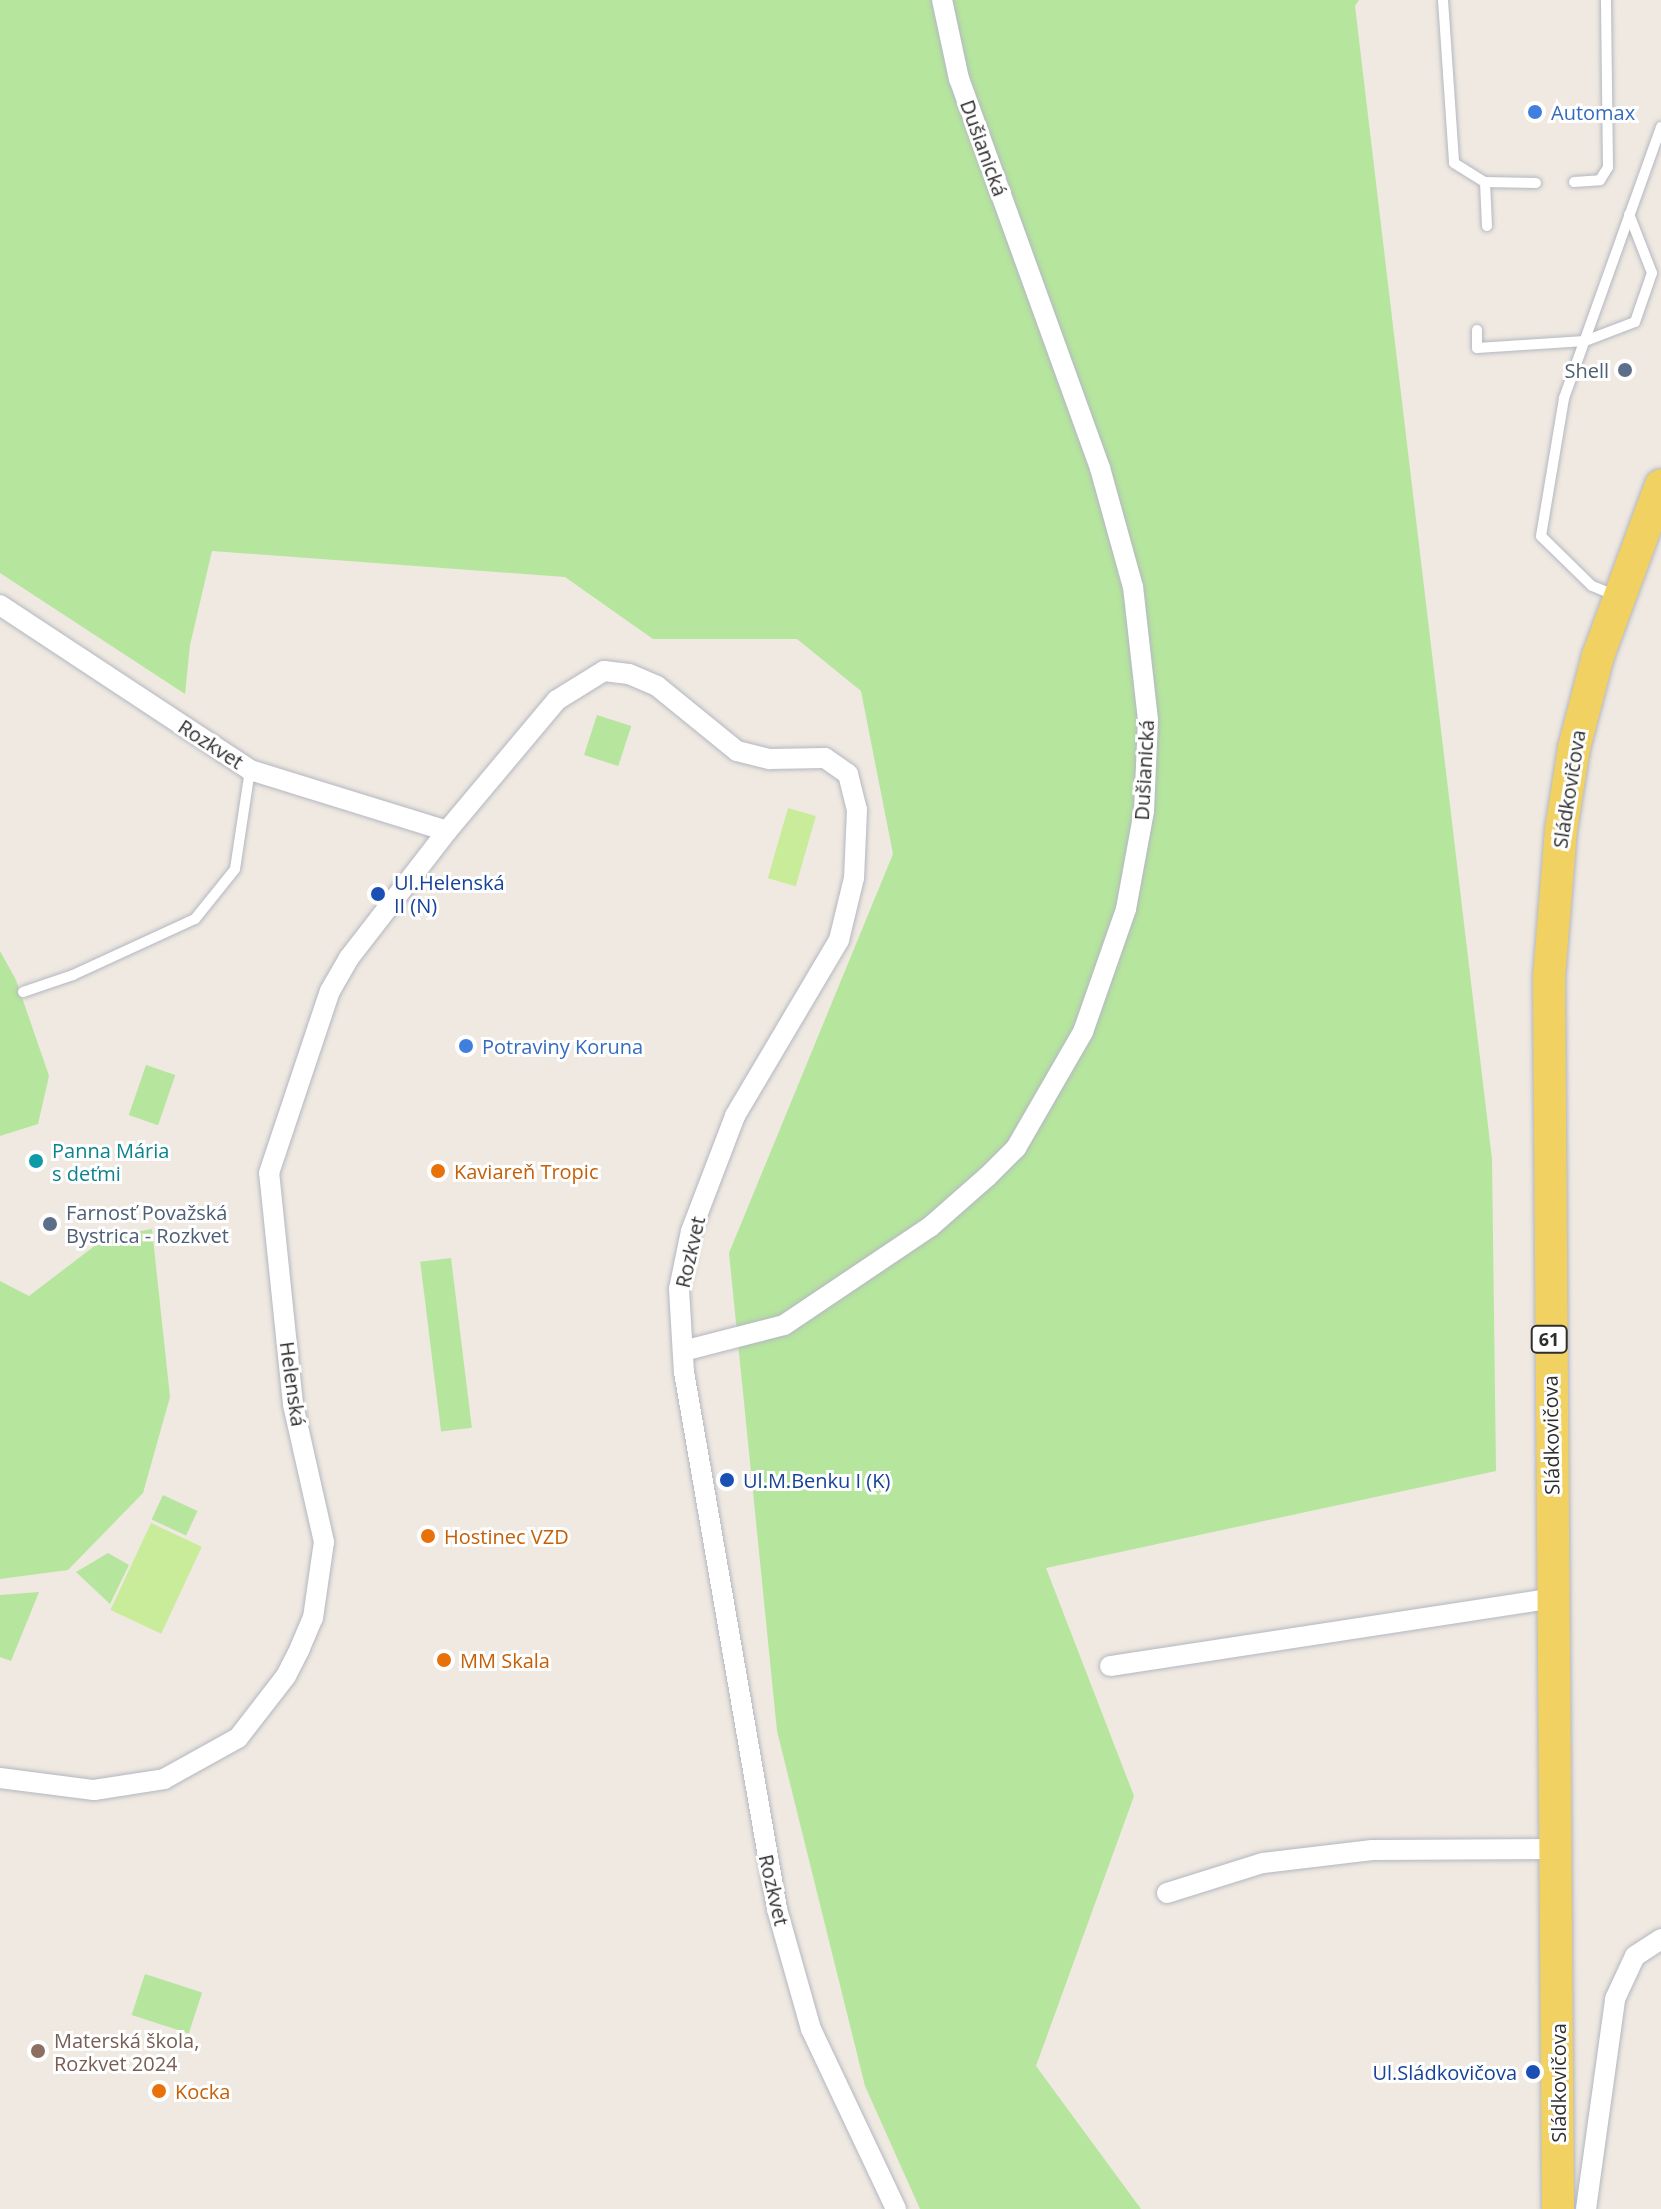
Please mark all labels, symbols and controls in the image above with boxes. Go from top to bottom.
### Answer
street label: Dušianická [955,96,1013,200]
place label: Automax [1551,100,1635,124]
marker: Automax [1526,103,1544,121]
place label: Shell [1564,358,1609,382]
marker: Shell [1616,361,1634,379]
street label: Rozkvet [174,714,248,774]
street label: Dušianická [1129,719,1159,821]
street label: Sládkovičova [1548,728,1590,850]
place label: Ul.Helenská II (N) [394,870,505,917]
marker: Ul.Helenská II (N) [369,885,387,903]
place label: Potraviny Koruna [482,1034,643,1058]
marker: Potraviny Koruna [457,1037,475,1055]
place label: Panna Mária s deťmi [52,1138,169,1185]
marker: Panna Mária s deťmi [27,1152,45,1170]
place label: Kaviareň Tropic [454,1159,598,1183]
marker: Kaviareň Tropic [429,1162,447,1180]
place label: Farnosť Považská Bystrica - Rozkvet [66,1200,229,1247]
street label: Rozkvet [670,1214,710,1290]
marker: Farnosť Považská Bystrica - Rozkvet [41,1215,59,1233]
road number: 61 [1529,1325,1569,1353]
street label: Helenská [275,1340,311,1428]
street label: Sládkovičova [1538,1375,1564,1495]
place label: Ul.M.Benku I (K) [743,1468,890,1492]
marker: Ul.M.Benku I (K) [718,1471,736,1489]
place label: Hostinec VZD [444,1524,569,1548]
marker: Hostinec VZD [419,1527,437,1545]
place label: MM Skala [460,1648,550,1672]
marker: MM Skala [435,1651,453,1669]
street label: Rozkvet [754,1852,794,1928]
street label: Sládkovičova [1546,2023,1570,2143]
place label: Materská škola, Rozkvet 2024 [54,2028,199,2075]
marker: Materská škola, Rozkvet 2024 [29,2042,47,2060]
place label: Ul.Sládkovičova [1372,2060,1517,2084]
marker: Ul.Sládkovičova [1524,2063,1542,2081]
place label: Kocka [175,2079,230,2103]
marker: Kocka [150,2082,168,2100]

